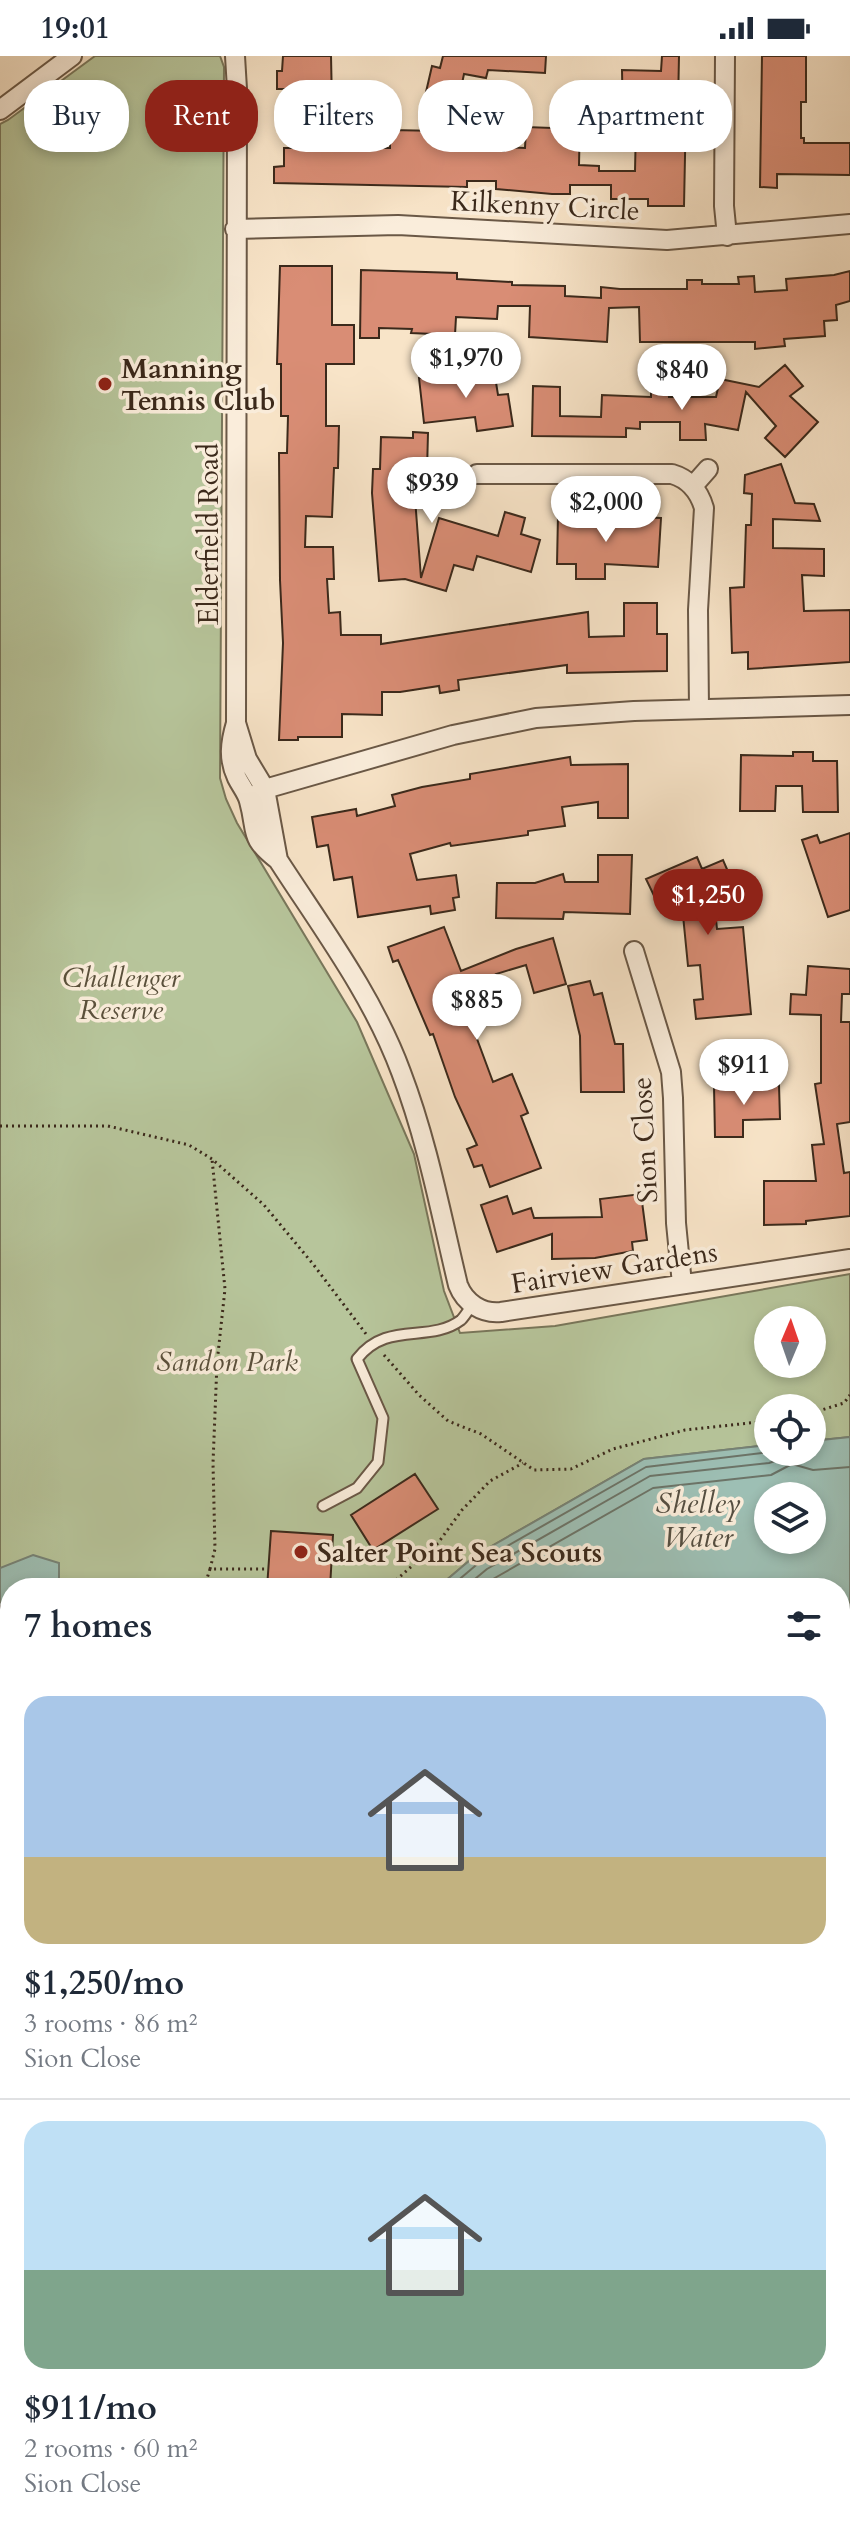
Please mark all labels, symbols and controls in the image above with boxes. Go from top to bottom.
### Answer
text: 19:01 [40,8,110,49]
chip: Buy [24,80,129,152]
chip: Rent [145,80,258,152]
chip: Filters [274,80,402,152]
chip: New [418,80,533,152]
chip: Apartment [549,80,732,152]
street label: Kilkenny Circle [449,182,641,230]
pin: $1,970 [401,332,531,400]
text: $1,970 [429,340,503,375]
pin: $840 [635,344,729,412]
place label: Manning Tennis Club [121,350,276,420]
text: $840 [655,352,709,387]
marker: Manning Tennis Club [96,375,114,393]
street label: Elderfield Road [190,443,228,625]
pin: $939 [385,457,479,525]
text: $939 [405,465,459,500]
pin: $2,000 [541,476,671,544]
text: $2,000 [569,484,643,519]
pin: $1,250 [643,869,773,937]
text: $1,250 [671,877,745,912]
park label: Challenger Reserve [62,959,181,1029]
pin: $885 [430,974,524,1042]
text: $885 [450,982,504,1017]
pin: $911 [697,1039,791,1107]
text: $911 [717,1047,771,1082]
street label: Sion Close [623,1076,667,1204]
street label: Fairview Gardens [508,1233,720,1303]
north arrow [754,1306,826,1378]
map controls [754,1306,826,1554]
park label: Sandon Park [156,1343,298,1381]
button: locate [754,1394,826,1466]
button: layers [754,1482,826,1554]
water label: Shelley Water [656,1483,741,1558]
place label: Salter Point Sea Scouts [317,1534,602,1572]
marker: Salter Point Sea Scouts [292,1543,310,1561]
text: 7 homes [24,1603,152,1649]
icon: filters [782,1604,826,1648]
icon: home [353,1748,497,1892]
text: $1,250/mo [24,1960,184,2006]
text: 3 rooms · 86 m² [24,2006,197,2041]
text: Sion Close [24,2041,141,2076]
icon: home [353,2173,497,2317]
text: $911/mo [24,2385,157,2431]
text: 2 rooms · 60 m² [24,2431,197,2466]
text: Sion Close [24,2466,141,2501]

